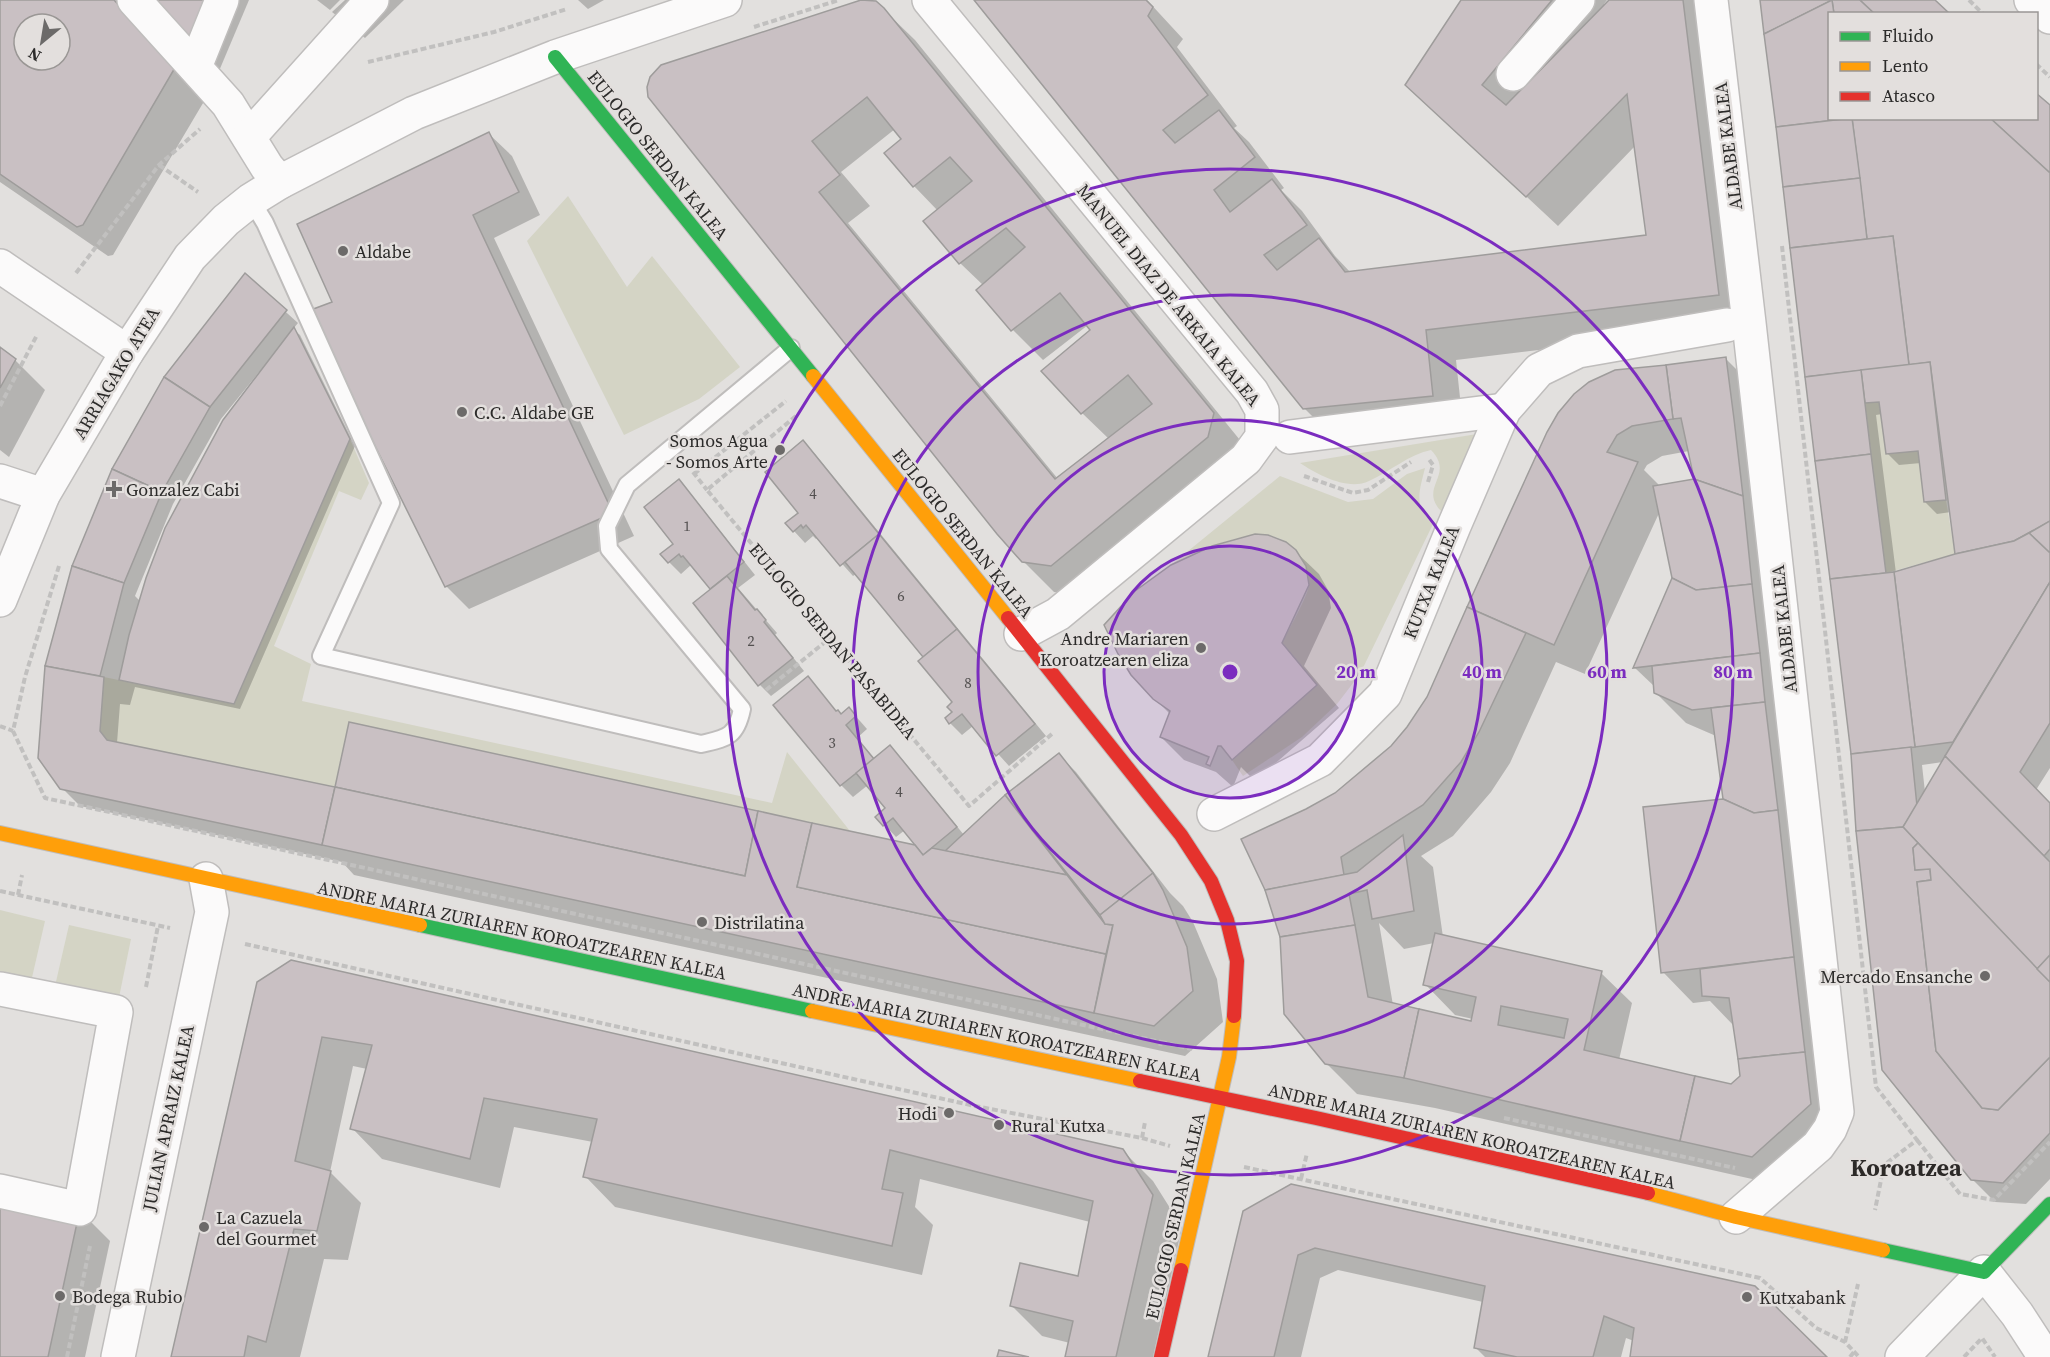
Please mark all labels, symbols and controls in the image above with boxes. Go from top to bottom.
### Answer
north arrow [12,12,72,72]
legend [1828,12,2038,120]
text: Fluido [1882,23,1934,48]
text: N [24,42,45,67]
text: Lento [1882,53,1929,78]
street label: EULOGIO SERDAN KALEA [582,65,734,245]
street label: ALDABE KALEA [1708,81,1748,211]
text: Atasco [1882,83,1935,108]
street label: MANUEL DIAZ DE ARKAIA KALEA [1071,179,1267,411]
place label: Aldabe [355,239,411,264]
marker: Aldabe [336,244,350,258]
street label: ARRIAGAKO ATEA [67,302,165,444]
place label: C.C. Aldabe GE [474,400,594,425]
marker: C.C. Aldabe GE [455,405,469,419]
place label: Somos Agua - Somos Arte [666,428,769,474]
marker: Somos Agua - Somos Arte [773,443,787,457]
street label: EULOGIO SERDAN KALEA [887,443,1039,623]
place label: Gonzalez Cabi [126,477,240,502]
marker: Gonzalez Cabi [107,482,121,496]
house number: 4 [809,483,817,504]
house number: 1 [683,515,691,536]
street label: KUTXA KALEA [1397,521,1465,643]
street label: EULOGIO SERDAN PASABIDEA [743,538,923,744]
street label: ALDABE KALEA [1765,564,1803,694]
house number: 6 [897,585,905,606]
place label: Andre Mariaren Koroatzearen eliza [1040,626,1190,672]
house number: 2 [747,630,755,651]
marker: Andre Mariaren Koroatzearen eliza [1194,641,1208,655]
text: 20 m [1336,659,1376,684]
text: 40 m [1462,659,1502,684]
text: 60 m [1587,659,1627,684]
text: 80 m [1713,659,1753,684]
centre of rings [1220,662,1240,682]
house number: 8 [964,672,972,693]
house number: 3 [828,732,836,753]
house number: 4 [895,781,903,802]
street label: ANDRE MARIA ZURIAREN KOROATZEAREN KALEA [315,874,729,986]
place label: Distrilatina [714,910,805,935]
marker: Distrilatina [695,915,709,929]
place label: Mercado Ensanche [1820,964,1973,989]
marker: Mercado Ensanche [1978,969,1992,983]
street label: ANDRE MARIA ZURIAREN KOROATZEAREN KALEA [790,976,1204,1088]
street label: JULIAN APRAIZ KALEA [136,1023,200,1214]
street label: ANDRE MARIA ZURIAREN KOROATZEAREN KALEA [1266,1077,1678,1195]
place label: Hodi [898,1101,937,1126]
marker: Hodi [942,1106,956,1120]
street label: EULOGIO SERDAN KALEA [1139,1110,1211,1322]
place label: Rural Kutxa [1011,1113,1106,1138]
marker: Rural Kutxa [992,1118,1006,1132]
district label: Koroatzea [1850,1151,1962,1184]
place label: La Cazuela del Gourmet [216,1205,316,1251]
marker: La Cazuela del Gourmet [197,1220,211,1234]
place label: Bodega Rubio [72,1284,183,1309]
place label: Kutxabank [1759,1285,1846,1310]
marker: Bodega Rubio [53,1289,67,1303]
marker: Kutxabank [1740,1290,1754,1304]

